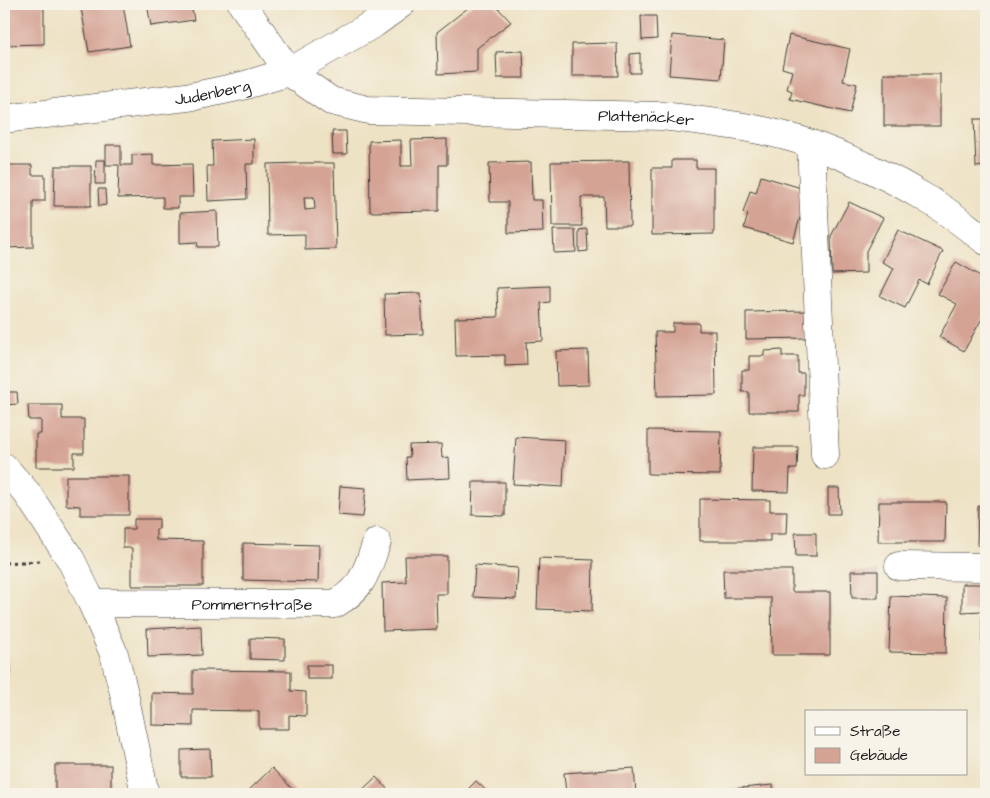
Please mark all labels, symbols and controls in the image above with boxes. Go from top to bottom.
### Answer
street label: Judenberg [173,74,253,110]
street label: Plattenäcker [598,105,695,132]
street label: Pommernstraße [191,593,313,616]
legend [805,710,968,776]
text: Straße [850,721,900,742]
text: Gebäude [850,745,908,766]

